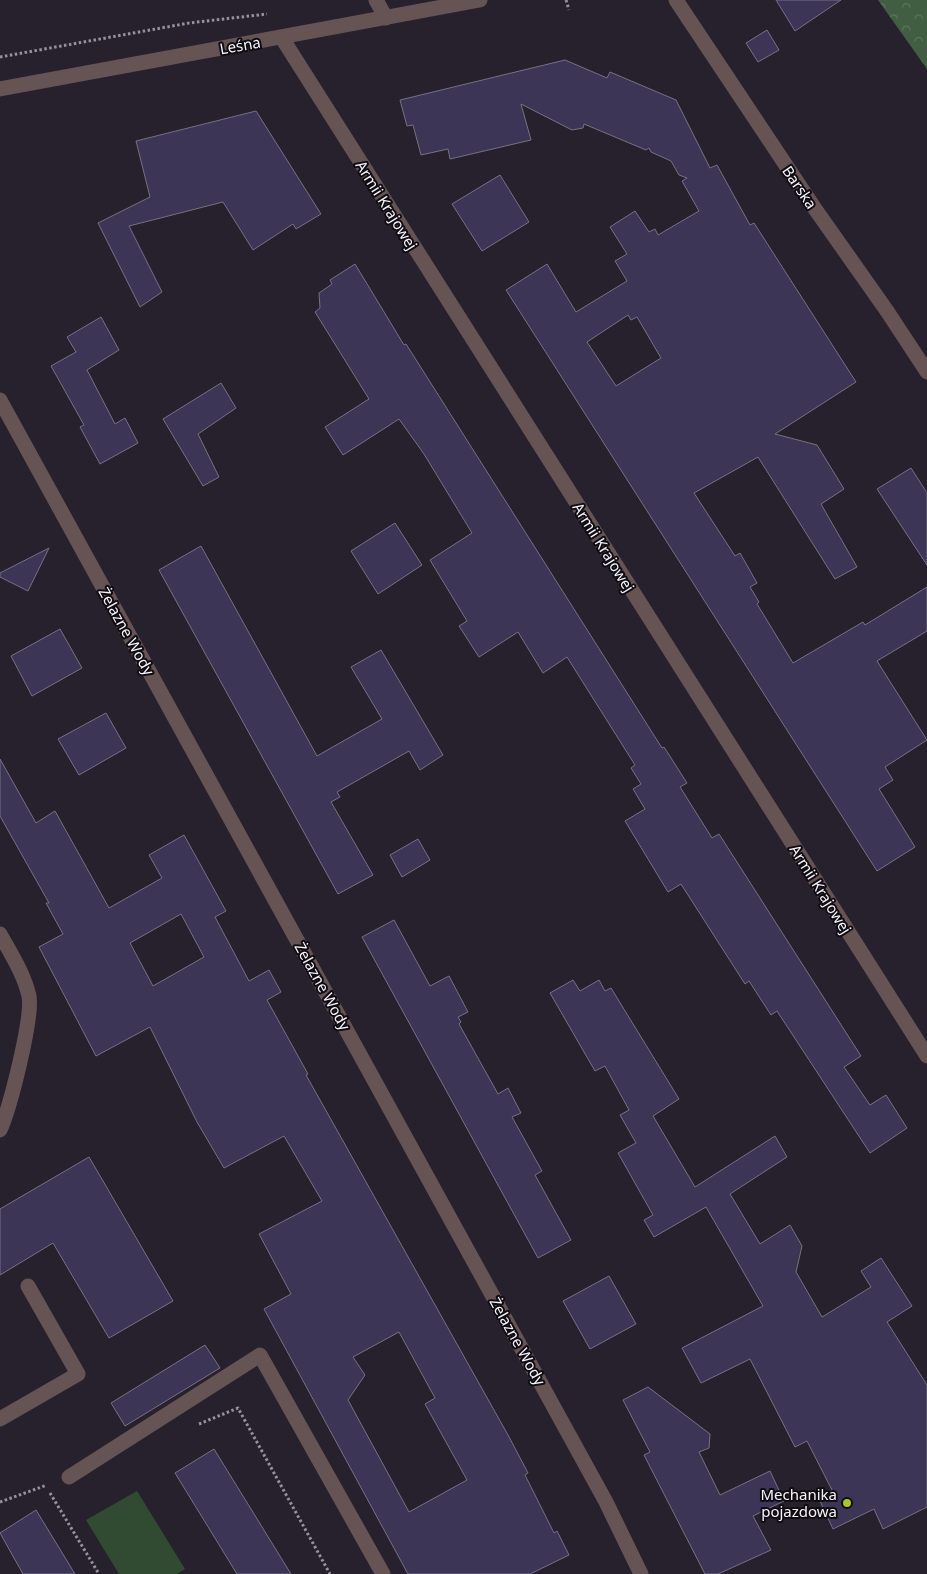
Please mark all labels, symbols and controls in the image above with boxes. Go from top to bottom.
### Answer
street label: Leśna [218,32,262,58]
street label: Armii Krajowej [352,157,422,253]
street label: Barska [778,162,822,212]
street label: Armii Krajowej [569,499,639,595]
street label: Żelazne Wody [95,583,160,679]
street label: Armii Krajowej [786,841,856,937]
street label: Żelazne Wody [291,938,356,1034]
street label: Żelazne Wody [486,1293,551,1389]
place label: Mechanika pojazdowa [760,1484,837,1521]
marker: Mechanika pojazdowa [841,1497,853,1509]

